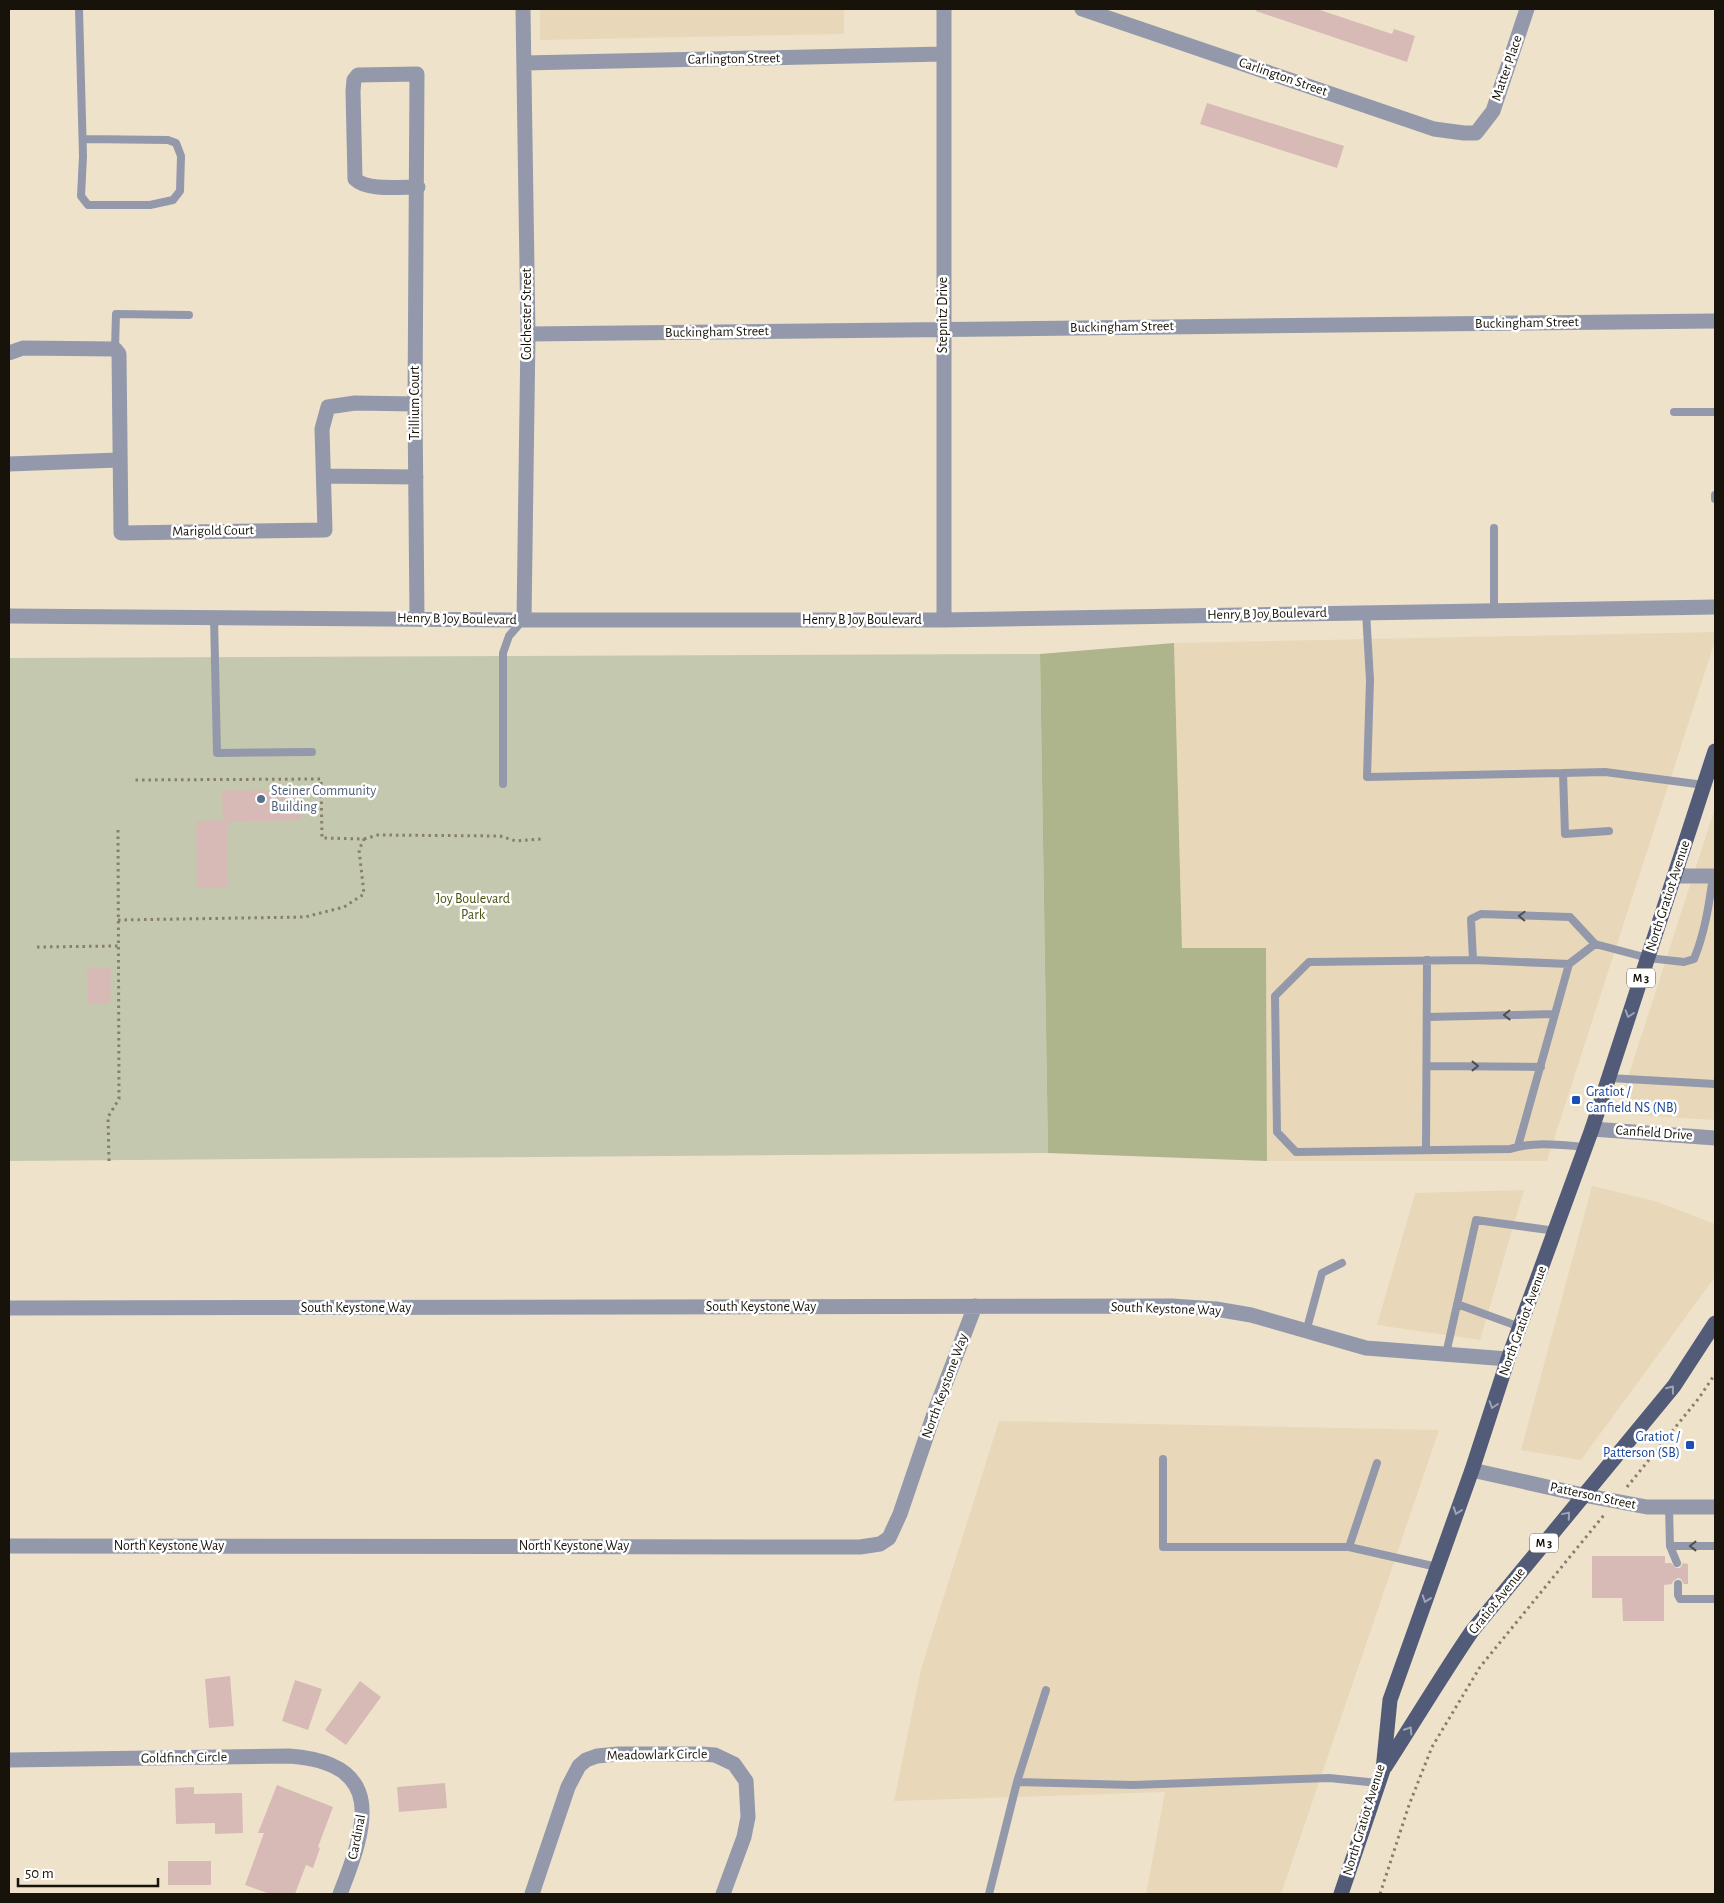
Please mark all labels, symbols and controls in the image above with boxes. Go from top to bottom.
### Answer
street label: Matter Place [1489,33,1525,103]
street label: Carlington Street [688,51,781,67]
street label: Carlington Street [1237,55,1330,99]
street label: Colchester Street [520,267,534,360]
street label: Stepnitz Drive [936,277,950,353]
street label: Buckingham Street [1475,315,1580,331]
street label: Buckingham Street [1070,319,1175,335]
street label: Buckingham Street [665,324,770,340]
street label: Trillium Court [408,365,422,440]
street label: Marigold Court [172,523,255,539]
street label: Henry B Joy Boulevard [1207,606,1327,622]
street label: Henry B Joy Boulevard [397,611,517,627]
street label: Henry B Joy Boulevard [802,613,922,627]
place label: Steiner Community Building [271,784,376,814]
marker: Steiner Community Building [255,793,267,805]
street label: North Gratiot Avenue [1643,839,1693,953]
park label: Joy Boulevard Park [436,892,510,922]
one-way arrow [1517,910,1525,921]
road number: M 3 [1627,968,1655,988]
one-way arrow [1502,1010,1510,1020]
one-way arrow [1625,1010,1635,1018]
one-way arrow [1472,1061,1480,1071]
place label: Gratiot / Canfield NS (NB) [1586,1085,1678,1115]
marker: Gratiot / Canfield NS (NB) [1570,1094,1582,1106]
street label: Canfield Drive [1615,1123,1693,1143]
street label: North Gratiot Avenue [1497,1264,1549,1378]
street label: South Keystone Way [706,1300,816,1314]
street label: South Keystone Way [1111,1300,1221,1318]
street label: South Keystone Way [301,1301,411,1315]
street label: North Keystone Way [920,1332,970,1440]
one-way arrow [1665,1386,1673,1395]
one-way arrow [1489,1400,1499,1409]
place label: Gratiot / Patterson (SB) [1603,1430,1681,1460]
marker: Gratiot / Patterson (SB) [1684,1439,1696,1451]
street label: Patterson Street [1549,1480,1638,1512]
one-way arrow [1453,1506,1463,1515]
one-way arrow [1562,1511,1571,1520]
road number: M 3 [1530,1534,1558,1552]
street label: North Keystone Way [114,1539,224,1553]
street label: North Keystone Way [519,1539,629,1553]
one-way arrow [1688,1541,1696,1551]
street label: Gratiot Avenue [1466,1565,1528,1637]
one-way arrow [1422,1594,1432,1602]
one-way arrow [1403,1726,1412,1735]
street label: Meadowlark Circle [607,1747,707,1763]
street label: Goldfinch Circle [141,1750,227,1766]
street label: North Gratiot Avenue [1340,1763,1388,1877]
street label: Cardinal [346,1813,368,1861]
scale bar [18,1856,158,1888]
text: 50 m [25,1866,54,1881]

